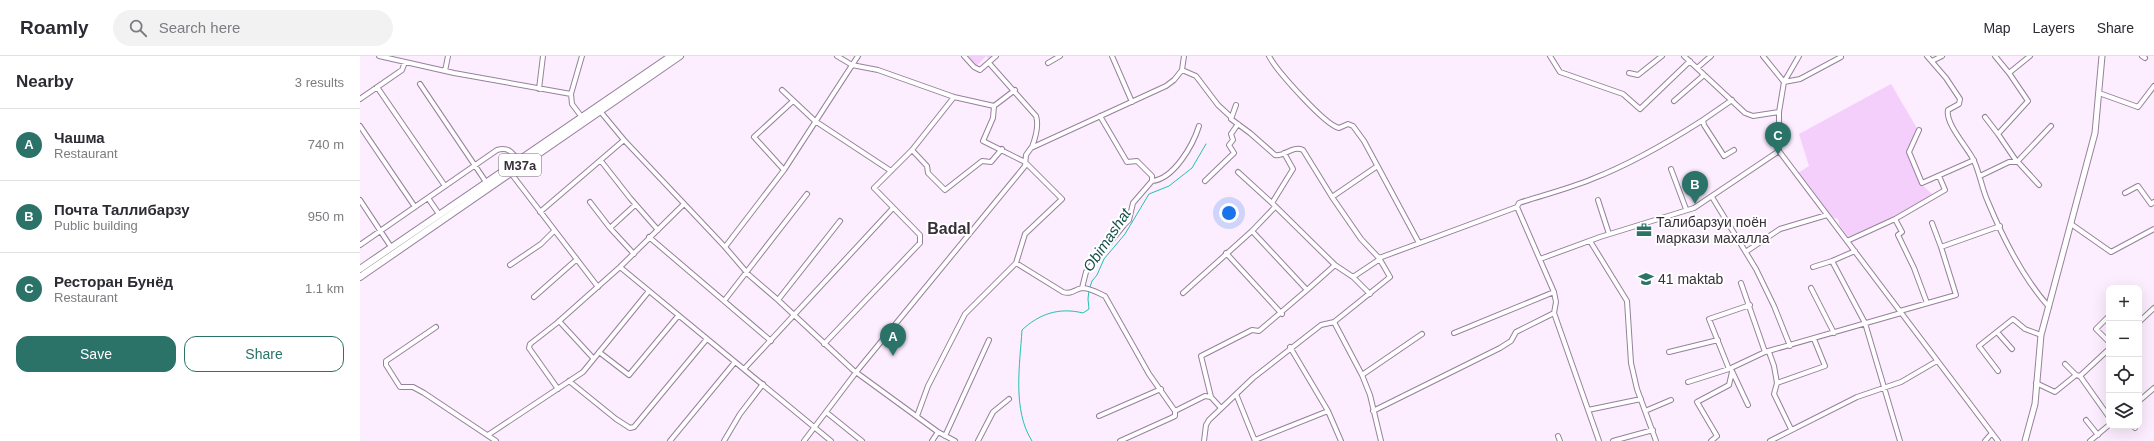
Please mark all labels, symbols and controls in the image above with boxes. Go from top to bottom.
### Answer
search box [113,10,393,46]
text: Roamly [20,17,89,38]
icon: search [127,17,149,39]
text: Search here [159,19,240,36]
text: Map [1983,20,2011,36]
text: Layers [2033,20,2075,36]
text: Share [2097,20,2134,36]
text: Nearby [16,72,74,91]
text: 3 results [295,75,344,90]
pin: C [1765,122,1791,155]
text: Чашма [54,129,105,146]
text: A [24,137,34,152]
text: 740 m [308,137,344,152]
text: Restaurant [54,146,118,161]
road number: M37a [499,154,541,176]
pin: B [1682,171,1708,204]
text: Почта Таллибарзу [54,201,190,218]
your location [1219,203,1239,223]
water label: Obimashat [1079,204,1134,275]
text: B [24,209,34,224]
text: 950 m [308,209,344,224]
place label: Талибарзуи поён маркази махалла [1656,214,1770,246]
text: Public building [54,218,138,233]
district label: Badal [927,220,971,237]
office icon: Талибарзуи поён маркази махалла [1635,221,1653,239]
school or university icon: 41 maktab [1637,270,1655,288]
place label: 41 maktab [1658,271,1724,287]
text: Ресторан Бунёд [54,273,173,290]
text: C [24,281,34,296]
text: 1.1 km [305,281,344,296]
map controls [2106,285,2142,429]
button: + [2106,285,2142,321]
text: Restaurant [54,290,118,305]
button: − [2106,321,2142,357]
pin: A [880,323,906,356]
button: Save [16,336,176,372]
button: Share [184,336,344,372]
button: locate [2106,357,2142,393]
button: layers [2106,393,2142,429]

